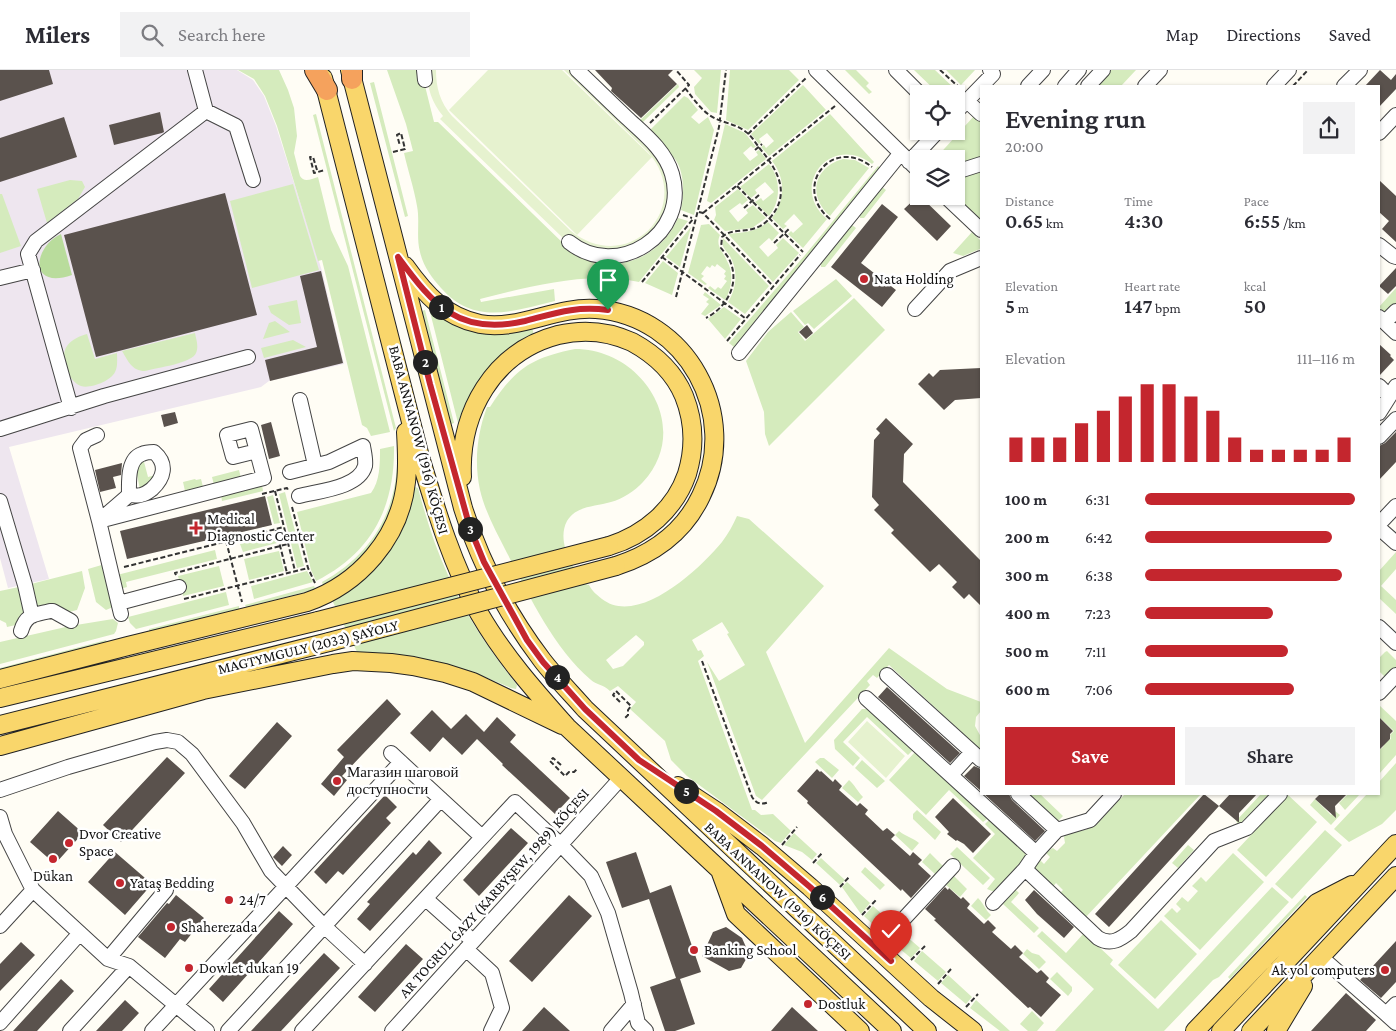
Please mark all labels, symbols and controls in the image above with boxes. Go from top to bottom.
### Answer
search box [120,12,470,57]
text: Milers [25,21,90,48]
icon: search [138,21,166,49]
text: Search here [178,24,265,45]
text: Map [1166,25,1198,45]
text: Directions [1226,25,1301,45]
text: Saved [1329,25,1371,45]
map controls [910,85,965,205]
button: locate [910,85,965,140]
button: share [1303,102,1355,154]
text: Evening run [1005,103,1146,134]
text: 20:00 [1005,138,1043,155]
button: layers [910,150,965,205]
text: Distance [1005,193,1054,209]
text: Time [1124,193,1153,209]
text: Pace [1244,193,1269,209]
text: 0.65 [1005,209,1043,233]
text: 4:30 [1124,209,1163,233]
text: 6:55 [1244,209,1280,233]
text: km [1043,215,1064,231]
text: /km [1280,215,1306,231]
pin [587,259,629,310]
icon: arrive [594,266,622,294]
place label: Nata Holding [874,271,954,288]
marker: Nata Holding [858,273,870,285]
text: Elevation [1005,278,1058,294]
text: Heart rate [1124,278,1180,294]
text: kcal [1244,278,1266,294]
pin: 1 [428,294,454,320]
text: 5 [1005,294,1015,318]
text: 147 [1124,294,1152,318]
text: 50 [1244,294,1266,318]
text: 1 [439,299,444,315]
text: m [1015,300,1029,316]
text: bpm [1152,300,1181,316]
street label: BABA ANNANOW (1916) KÖÇESI [385,344,452,536]
pin: 2 [412,350,438,374]
text: Elevation [1005,350,1066,367]
text: 111–116 m [1297,350,1355,367]
text: 2 [422,354,429,370]
text: 100 m [1005,491,1047,508]
text: 6:31 [1085,491,1110,508]
place label: Medical Diagnostic Center [207,511,315,545]
pin: 3 [458,516,482,542]
marker: Medical Diagnostic Center [189,521,203,535]
text: 3 [467,521,474,537]
text: 200 m [1005,529,1049,546]
text: 6:42 [1085,529,1112,546]
text: 300 m [1005,567,1049,584]
text: 6:38 [1085,567,1113,584]
text: 400 m [1005,605,1050,622]
text: 7:23 [1085,605,1111,622]
street label: MAGTYMGULY (2033) ŞAÝOLY [216,617,400,678]
text: 500 m [1005,643,1049,660]
text: 7:11 [1085,643,1106,660]
pin: 4 [544,664,570,690]
text: 4 [554,669,561,685]
text: 600 m [1005,681,1050,698]
text: 7:06 [1085,681,1113,698]
button: Save [1005,727,1175,785]
button: Share [1185,727,1355,785]
place label: Магазин шаговой доступности [347,764,459,797]
marker: Магазин шаговой доступности [331,775,343,787]
pin: 5 [674,778,698,804]
text: 5 [683,783,690,799]
street label: AR TOGRUL GAZY (KARBYŞEW, 1989) KÖÇESI [396,785,593,1001]
street label: BABA ANNANOW (1916) KÖÇESI [701,818,855,964]
place label: Dvor Creative Space [79,826,161,860]
marker: Dvor Creative Space [63,837,75,849]
marker: Dükan [47,853,59,865]
place label: Dükan [33,868,73,884]
place label: Yataş Bedding [130,875,214,892]
marker: Yataş Bedding [114,877,126,889]
pin: 6 [810,884,834,910]
place label: 24/7 [239,892,266,908]
marker: 24/7 [223,894,235,906]
pin [870,910,912,961]
icon: check [877,917,905,945]
place label: Shaherezada [181,919,257,935]
marker: Shaherezada [165,921,177,933]
place label: Banking School [704,942,797,959]
marker: Banking School [688,944,700,956]
place label: Dowlet dukan 19 [199,960,299,976]
marker: Dowlet dukan 19 [183,962,195,974]
place label: Ak yol computers [1271,962,1375,979]
marker: Ak yol computers [1379,964,1391,976]
place label: Dostluk [818,996,866,1012]
marker: Dostluk [802,998,814,1010]

